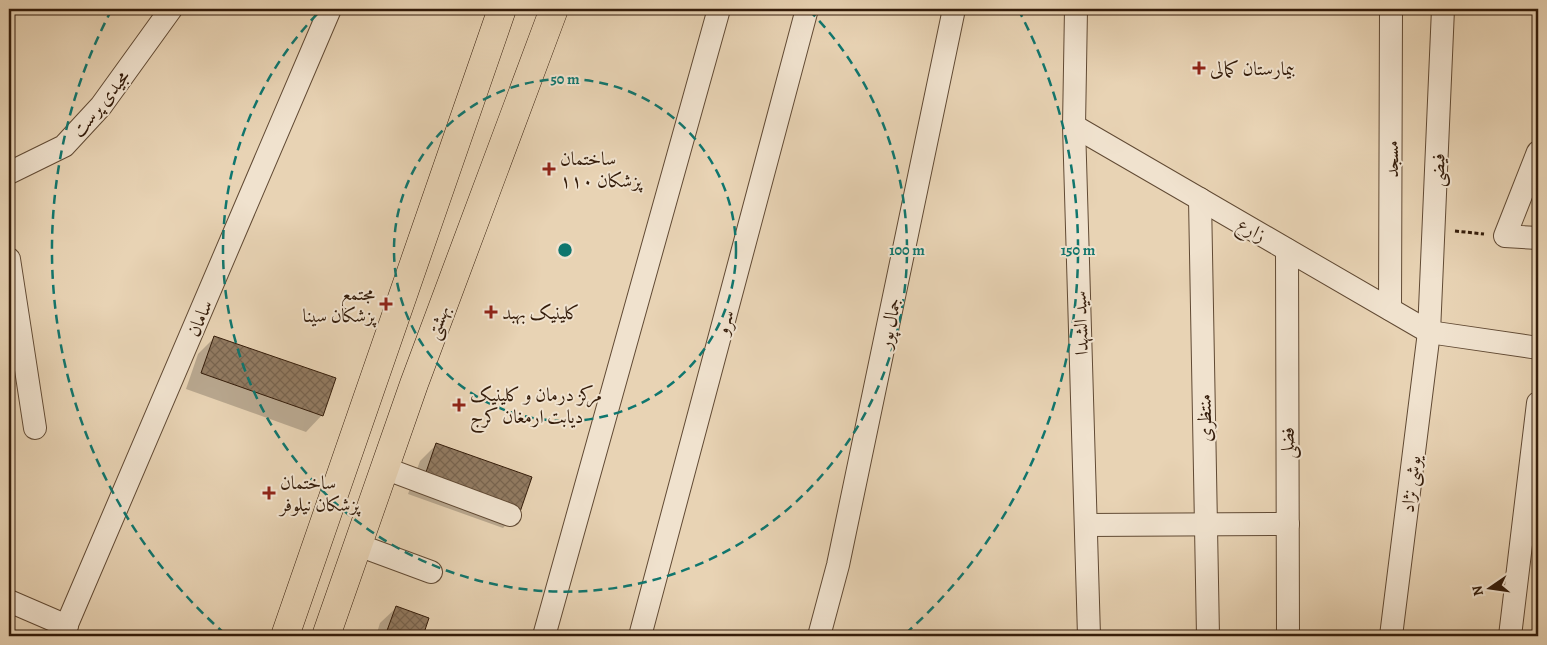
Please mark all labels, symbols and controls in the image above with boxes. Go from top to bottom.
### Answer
place label: بیمارستان کمالی [1210,56,1295,82]
marker: بیمارستان کمالی [1192,61,1206,75]
street label: مجیدی پرست [66,64,136,143]
text: 50 m [550,69,580,89]
street label: مسجد [1379,140,1405,178]
place label: ساختمان پزشکان ۱۱۰ [560,146,643,194]
street label: فیضی [1424,153,1452,187]
marker: ساختمان پزشکان ۱۱۰ [542,162,556,176]
street label: زارع [1231,211,1271,250]
text: 100 m [889,240,925,260]
text: 150 m [1061,240,1096,260]
centre of rings [556,241,574,259]
place label: مجتمع پزشکان سینا [303,281,377,329]
street label: سید الشهدا [1067,290,1095,356]
street label: جمال پور [872,295,908,353]
street label: سامان [181,296,219,341]
marker: مجتمع پزشکان سینا [379,297,393,311]
place label: کلینیک بهبد [502,300,580,326]
street label: بهشتى [420,302,456,343]
marker: کلینیک بهبد [484,305,498,319]
street label: سرو [709,307,741,339]
place label: مرکز درمان و کلینیک دیابت ارمغان کرج [470,382,602,434]
street label: منتظری [1192,394,1218,442]
marker: مرکز درمان و کلینیک دیابت ارمغان کرج [452,398,466,412]
street label: فضلی [1275,427,1302,459]
street label: یوشی نژاد [1395,453,1428,514]
place label: ساختمان پزشکان نیلوفر [278,470,361,518]
marker: ساختمان پزشکان نیلوفر [262,486,276,500]
north arrow [1464,562,1514,612]
text: N [1467,584,1488,598]

